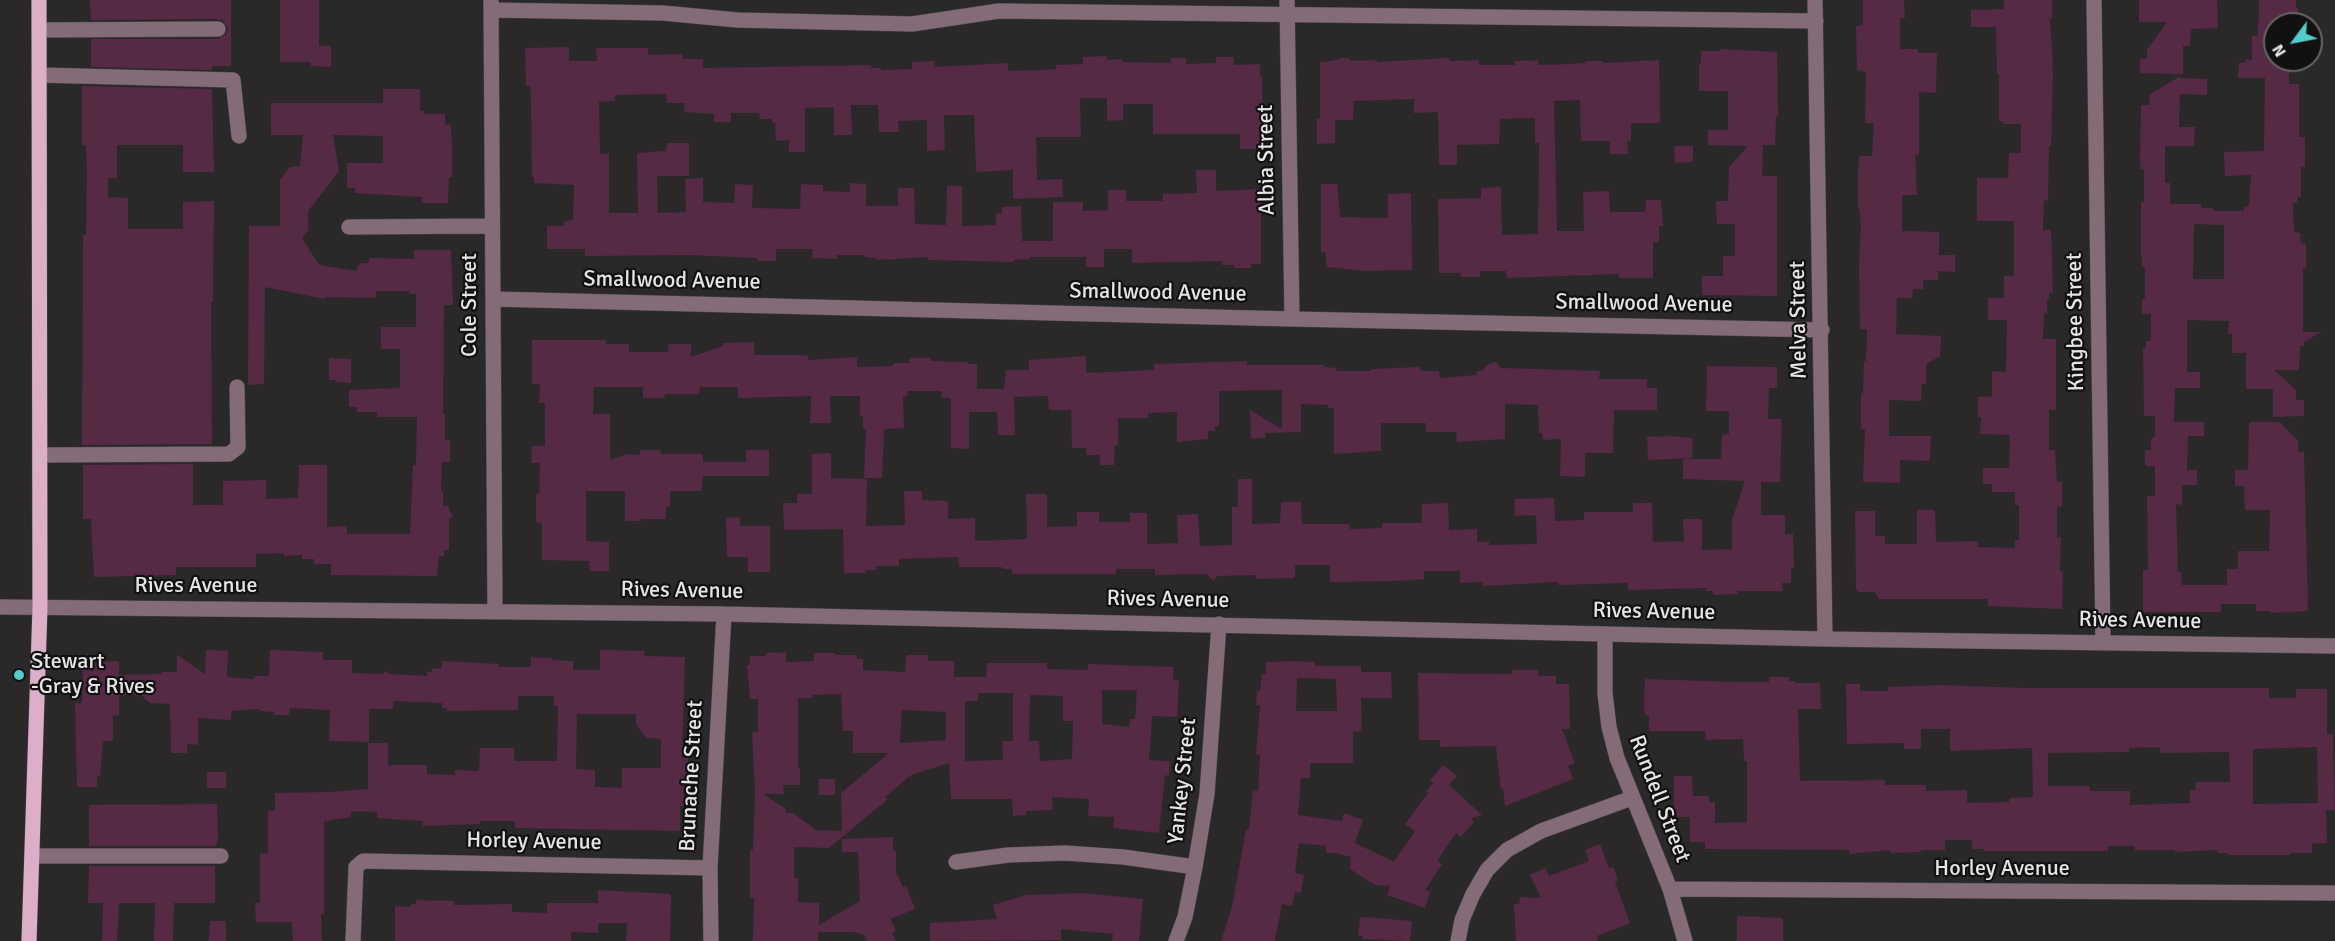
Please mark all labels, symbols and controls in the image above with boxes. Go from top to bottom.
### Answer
north arrow [2263,12,2323,72]
text: N [2268,40,2291,61]
street label: Albia Street [1253,104,1281,216]
street label: Cole Street [457,253,483,357]
street label: Kingbee Street [2062,253,2090,391]
street label: Melva Street [1785,261,1813,379]
street label: Smallwood Avenue [583,266,761,296]
street label: Smallwood Avenue [1069,278,1247,308]
street label: Smallwood Avenue [1555,289,1733,319]
street label: Rives Avenue [135,573,257,599]
street label: Rives Avenue [620,577,744,605]
street label: Rives Avenue [1106,586,1230,614]
street label: Rives Avenue [1592,598,1716,626]
street label: Rives Avenue [2078,607,2202,635]
place label: Stewart -Gray & Rives [31,649,155,700]
marker: Stewart -Gray & Rives [12,668,26,682]
street label: Brunache Street [675,700,709,852]
street label: Yankey Street [1163,716,1203,846]
street label: Rundell Street [1623,732,1695,866]
street label: Horley Avenue [466,828,602,856]
street label: Horley Avenue [1934,856,2070,882]

